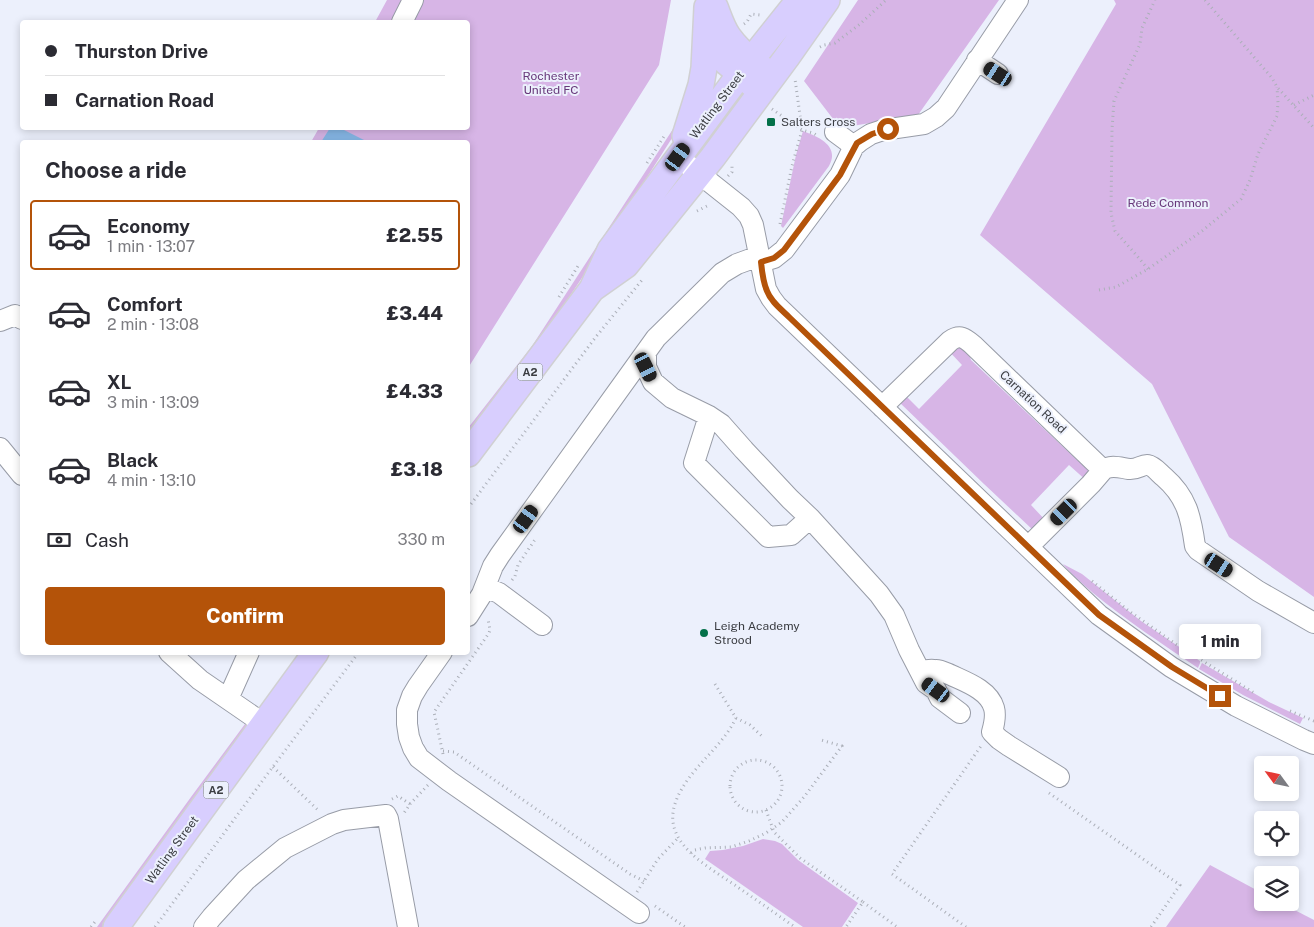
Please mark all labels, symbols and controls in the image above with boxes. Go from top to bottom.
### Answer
text: Thurston Drive [75,40,208,62]
car [981,60,1014,88]
street label: Watling Street [687,68,747,142]
park label: Rochester United FC [523,69,580,97]
text: Carnation Road [75,89,214,111]
place label: Salters Cross [781,115,855,129]
marker: Salters Cross [765,116,777,128]
route start [877,118,899,140]
car [663,140,692,174]
text: Choose a ride [45,157,187,183]
park label: Rede Common [1127,196,1209,210]
icon: car [47,213,92,258]
text: Economy [107,215,190,237]
text: £2.55 [386,224,443,246]
text: 1 min · 13:07 [107,237,195,256]
icon: car [47,291,92,336]
text: Comfort [107,293,183,315]
text: £3.44 [387,302,443,324]
text: 2 min · 13:08 [107,315,199,334]
car [632,350,659,384]
road number: A2 [518,364,542,381]
street label: Carnation Road [997,368,1069,436]
icon: car [47,369,92,414]
text: XL [107,371,132,393]
text: £4.33 [386,380,443,402]
text: 3 min · 13:09 [107,393,199,412]
icon: car [47,447,92,492]
text: Black [107,449,158,471]
text: £3.18 [391,458,443,480]
text: 4 min · 13:10 [107,471,196,490]
car [1048,496,1079,528]
car [511,502,540,536]
icon: cash [45,526,73,554]
text: Cash [85,529,129,551]
text: 330 m [398,530,445,549]
car [1202,551,1235,579]
button: Confirm [45,587,445,645]
place label: Leigh Academy Strood [714,619,800,647]
callout: 1 min [1179,624,1261,658]
marker: Leigh Academy Strood [698,627,710,639]
text: 1 min [1200,632,1240,651]
car [919,675,952,705]
route end [1209,685,1231,707]
north arrow [1254,756,1299,801]
map controls [1254,756,1299,911]
road number: A2 [204,782,228,798]
button: locate [1254,811,1299,856]
street label: Watling Street [143,813,202,887]
button: layers [1254,866,1299,911]

